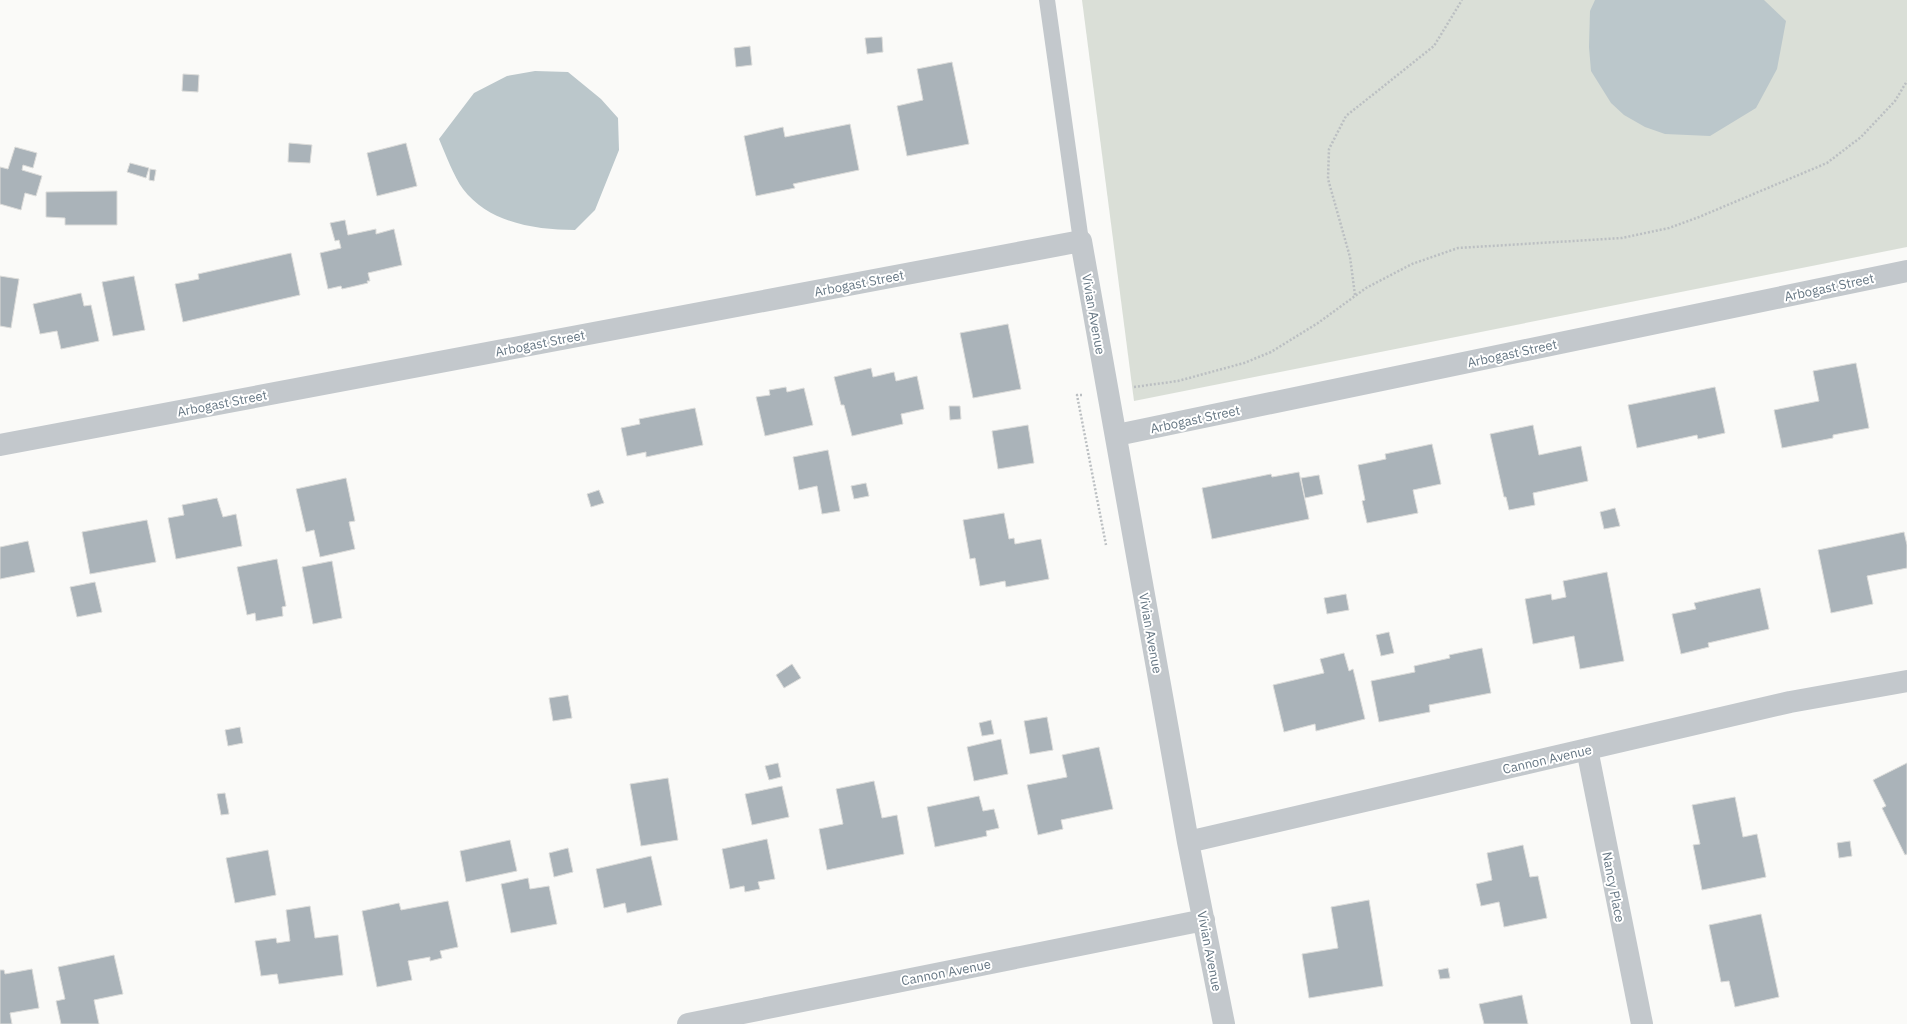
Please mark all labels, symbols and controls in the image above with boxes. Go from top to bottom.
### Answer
street label: Arbogast Street [813,266,905,301]
street label: Arbogast Street [1783,270,1875,305]
street label: Vivian Avenue [1078,272,1109,356]
street label: Arbogast Street [494,326,586,361]
street label: Arbogast Street [1466,336,1558,371]
street label: Arbogast Street [176,386,268,421]
street label: Arbogast Street [1149,402,1241,437]
street label: Vivian Avenue [1135,591,1166,675]
street label: Cannon Avenue [1501,741,1593,778]
street label: Nancy Place [1598,850,1629,924]
street label: Vivian Avenue [1193,909,1226,993]
street label: Cannon Avenue [900,955,992,990]

